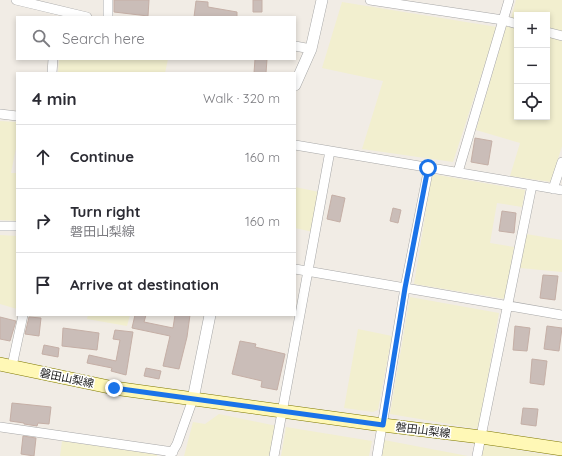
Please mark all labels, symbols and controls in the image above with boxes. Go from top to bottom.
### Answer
map controls [514,12,550,120]
button: + [514,12,550,48]
search box [16,16,296,60]
icon: search [30,27,52,49]
text: Search here [62,29,145,48]
button: − [514,48,550,84]
button: locate [514,84,550,120]
text: 4 min [32,88,77,109]
text: Walk · 320 m [203,90,280,106]
icon: ahead [32,146,54,168]
text: Continue [70,147,134,166]
text: 160 m [245,149,280,165]
route start [419,159,437,177]
text: Turn right [70,202,141,221]
icon: right [32,210,54,232]
text: 160 m [245,213,280,229]
text: 磐田山梨線 [70,223,135,239]
icon: arrive [32,274,54,296]
text: Arrive at destination [70,275,219,294]
street label: 磐田山梨線 [39,365,95,391]
route end [105,379,123,397]
street label: 磐田山梨線 [395,420,451,440]

